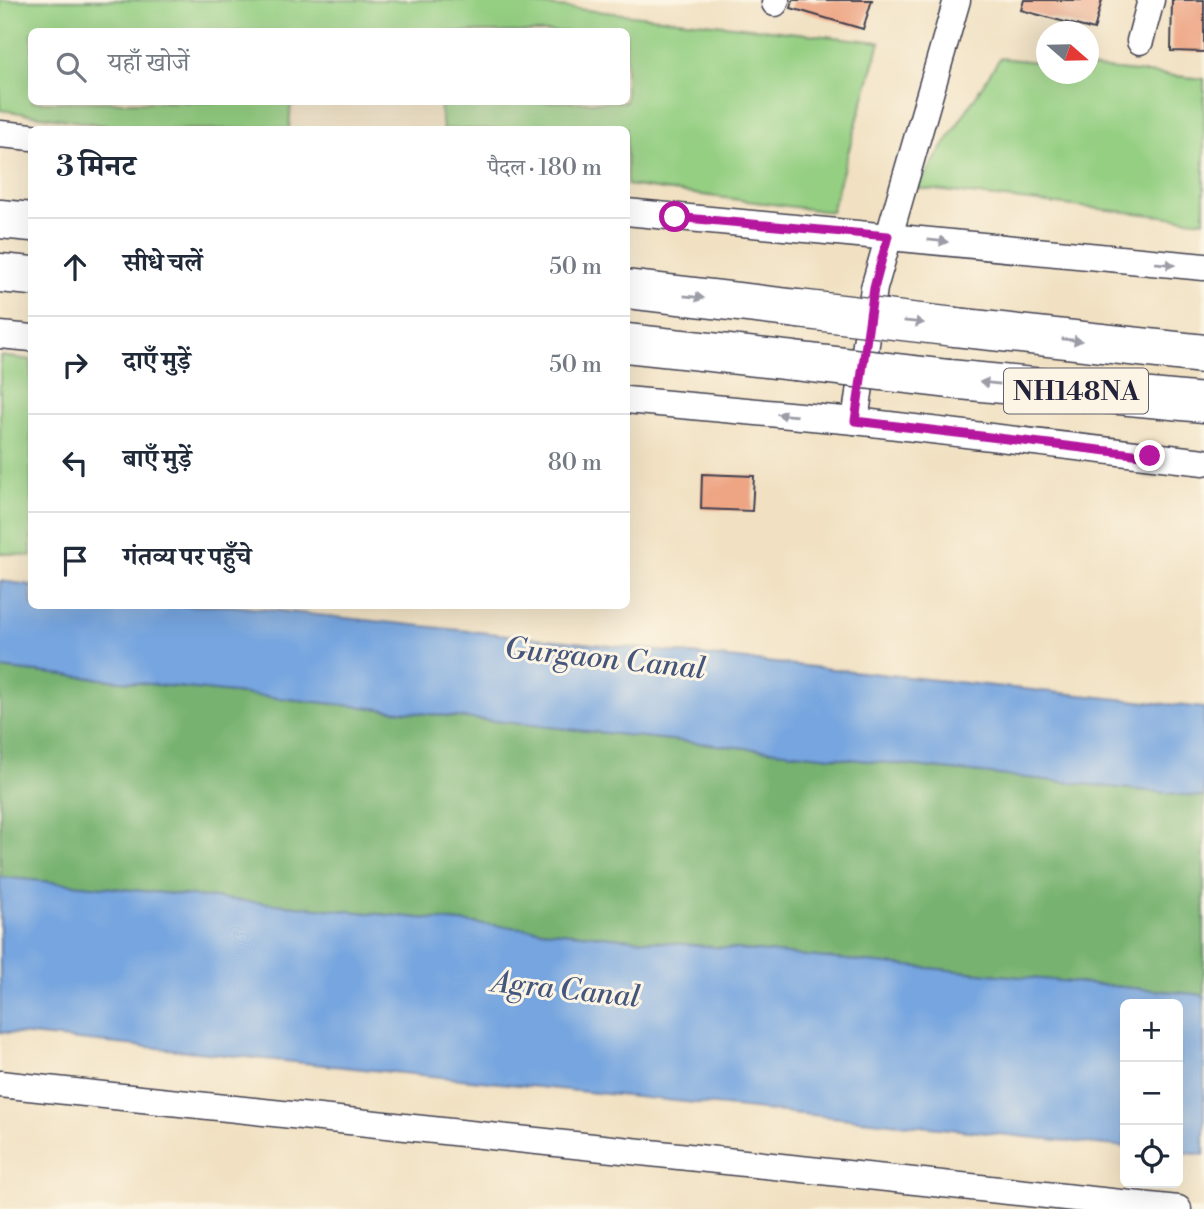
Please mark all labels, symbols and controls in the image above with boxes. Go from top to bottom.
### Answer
north arrow [1036,21,1099,84]
search box [28,28,630,105]
text: यहाँ खोजें [108,47,189,79]
icon: search [52,48,90,86]
text: 3 मिनट [56,148,136,186]
text: पैदल · 180 m [487,154,602,182]
route start [659,201,690,232]
one-way arrow [928,236,950,247]
text: सीधे चलें [123,247,203,279]
icon: ahead [56,248,94,286]
text: 50 m [549,253,602,281]
one-way arrow [1154,258,1176,269]
one-way arrow [683,292,705,303]
one-way arrow [903,317,925,328]
one-way arrow [1061,334,1083,345]
text: दाएँ मुड़ें [123,345,191,377]
icon: right [56,346,94,384]
text: 50 m [549,351,602,379]
road number: NH148NA [1004,368,1148,414]
one-way arrow [979,377,1001,388]
one-way arrow [775,409,797,420]
route end [1134,440,1165,471]
text: बाएँ मुड़ें [123,443,192,475]
icon: left [56,444,94,482]
text: 80 m [548,449,602,477]
text: गंतव्य पर पहुँचे [123,541,252,573]
icon: arrive [56,542,94,580]
water label: Gurgaon Canal [502,630,708,688]
water label: Agra Canal [487,963,642,1017]
map controls [1120,999,1183,1188]
button: + [1120,999,1183,1062]
button: − [1120,1062,1183,1125]
button: locate [1120,1125,1183,1188]

